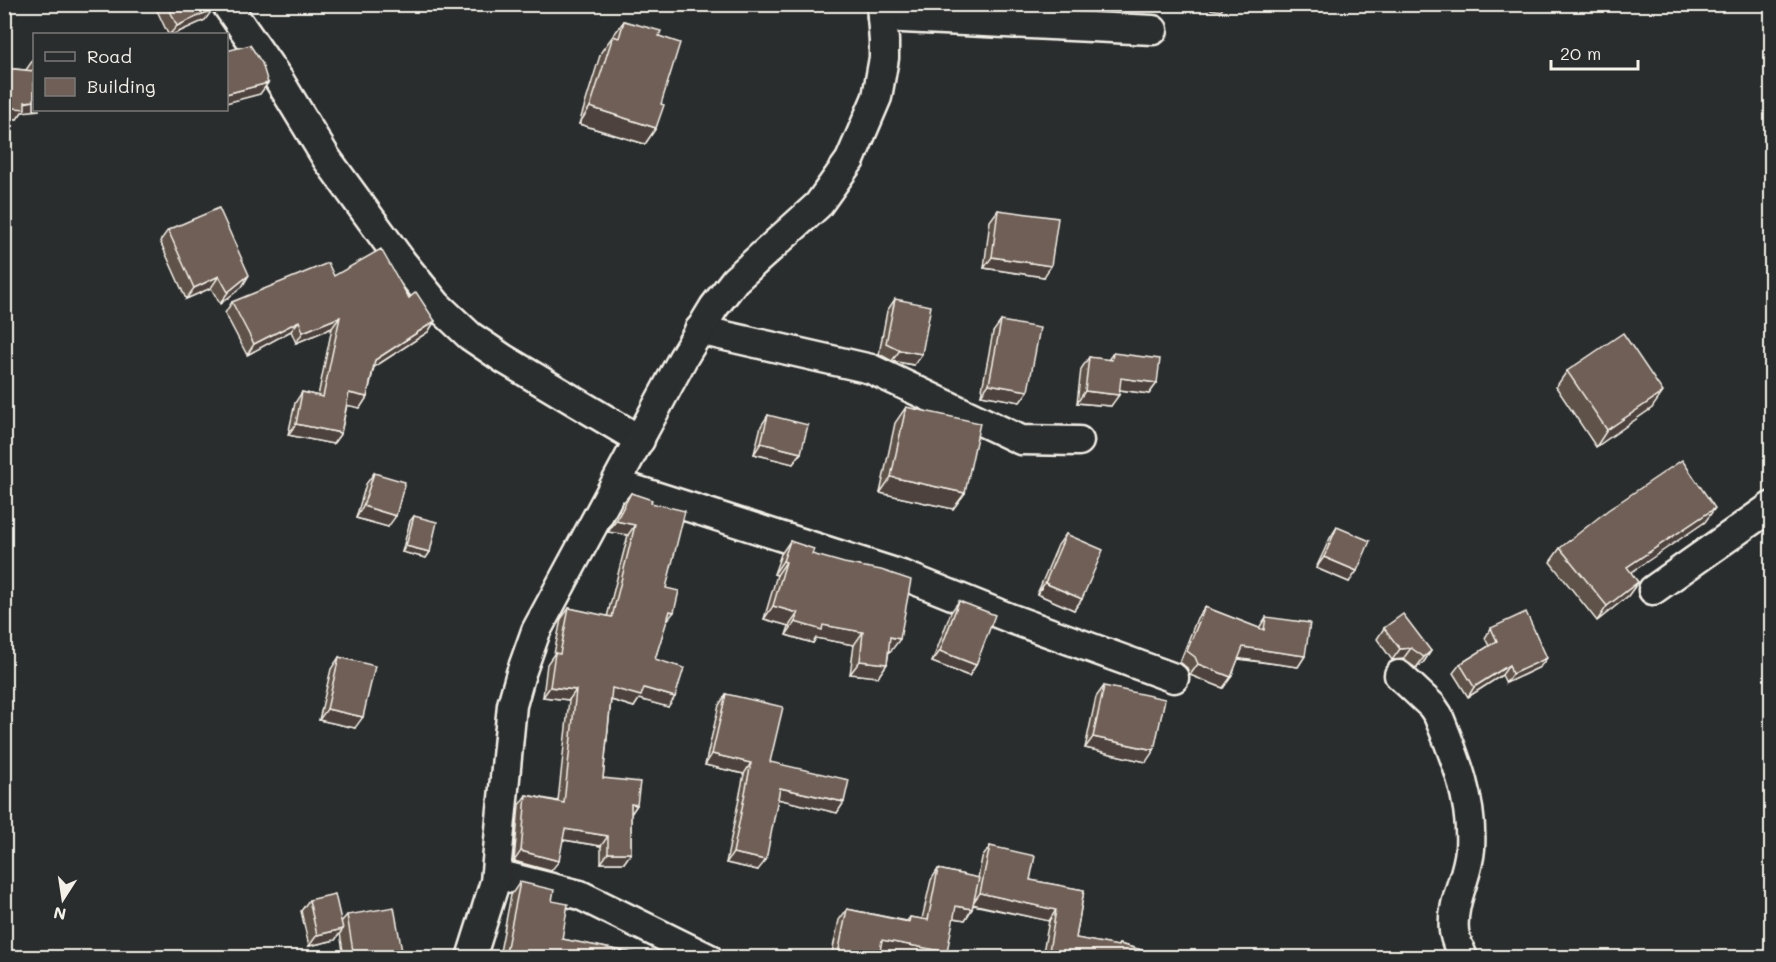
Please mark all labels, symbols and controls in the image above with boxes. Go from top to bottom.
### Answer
legend [33,33,228,111]
scale bar [1551,33,1638,71]
text: 20 m [1560,41,1601,65]
text: Road [87,44,132,68]
text: Building [87,74,155,98]
north arrow [33,869,93,929]
text: N [52,903,68,926]

